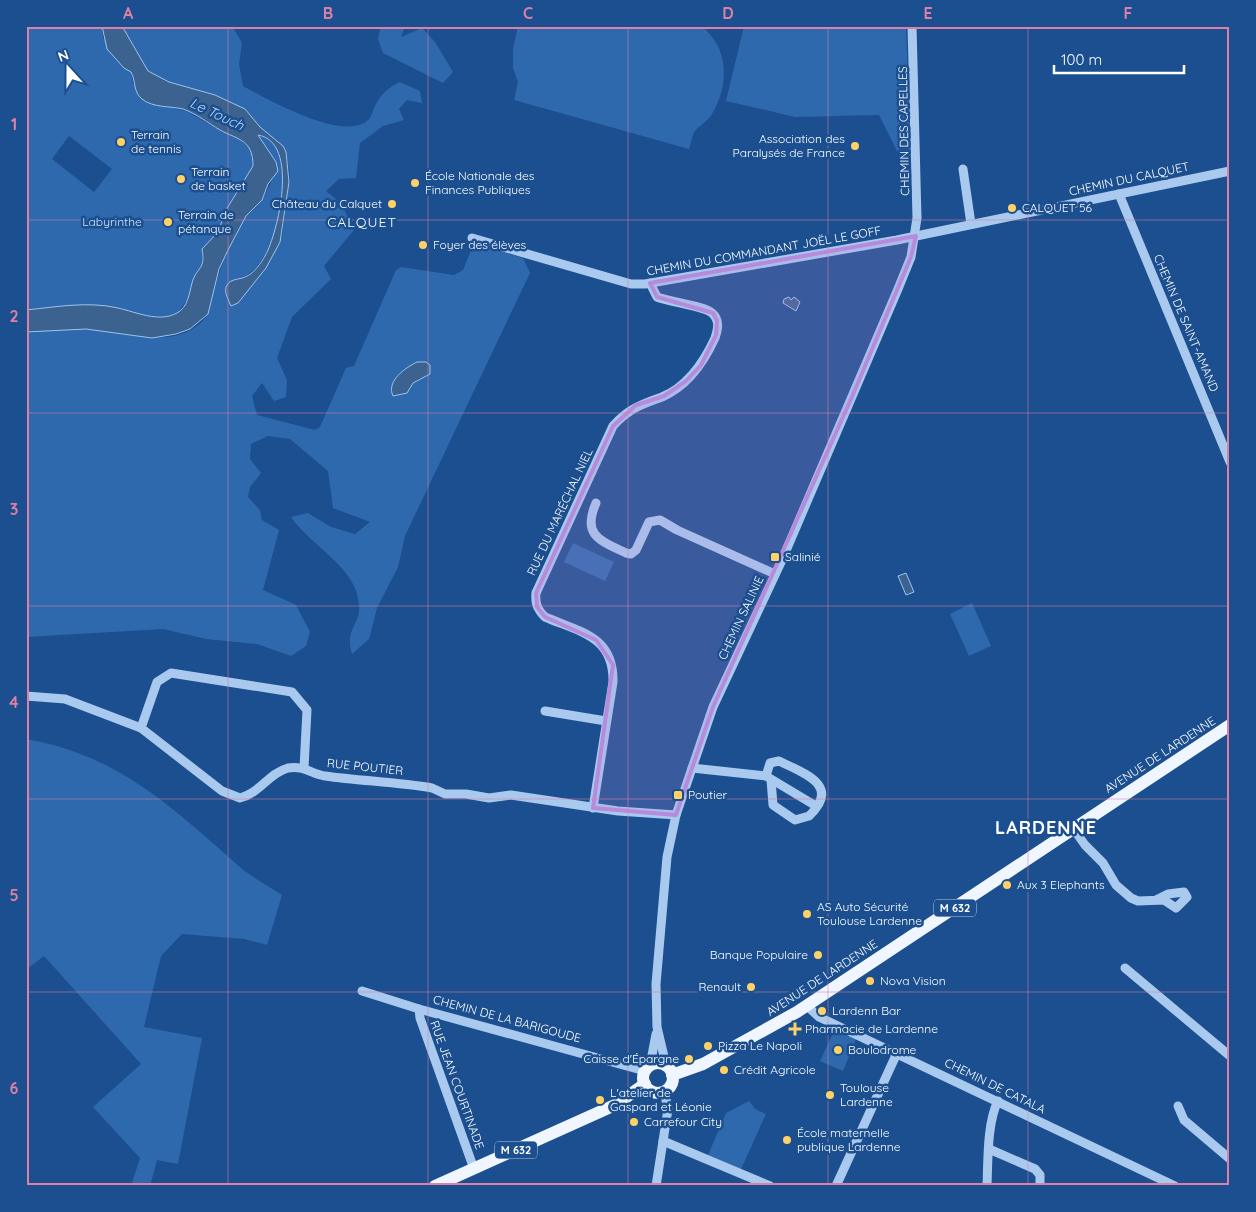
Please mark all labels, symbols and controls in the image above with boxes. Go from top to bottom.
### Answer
text: A [123,3,134,23]
text: B [323,3,333,23]
text: C [523,3,533,23]
text: D [722,3,734,23]
text: E [923,3,933,23]
text: F [1124,3,1133,23]
north arrow [42,42,92,92]
scale bar [1054,42,1184,74]
text: N [55,46,71,66]
text: 100 m [1061,50,1102,69]
street label: CHEMIN DES CAPELLES [895,66,912,196]
water label: Le Touch [187,94,248,135]
text: 1 [11,114,17,134]
place label: Terrain de tennis [131,127,182,156]
place label: Association des Paralysés de France [733,131,845,160]
marker: Terrain de tennis [115,136,127,148]
marker: Association des Paralysés de France [849,140,861,152]
street label: CHEMIN DU CALQUET [1067,158,1190,199]
place label: Terrain de basket [191,164,246,193]
place label: École Nationale des Finances Publiques [425,168,535,197]
marker: Terrain de basket [175,173,187,185]
marker: École Nationale des Finances Publiques [409,177,421,189]
place label: Château du Calquet [272,196,382,211]
marker: Château du Calquet [386,198,398,210]
place label: CALQUET 56 [1022,200,1093,215]
marker: CALQUET 56 [1006,202,1018,214]
place label: Terrain de pétanque [178,207,234,236]
district label: CALQUET [327,213,397,231]
park label: Labyrinthe [82,214,142,229]
marker: Terrain de pétanque [162,216,174,228]
street label: CHEMIN DU COMMANDANT JOËL LE GOFF [646,222,882,279]
place label: Foyer des élèves [433,237,526,252]
marker: Foyer des élèves [417,239,429,251]
street label: CHEMIN DE SAINT-AMAND [1151,252,1222,394]
text: 2 [9,306,19,326]
street label: RUE DU MARÉCHAL NIEL [523,445,596,578]
text: 3 [10,499,18,519]
place label: Salinié [785,549,821,564]
marker: Salinié [769,551,781,563]
street label: CHEMIN SALINIE [715,573,767,662]
text: 4 [9,692,19,712]
street label: AVENUE DE LARDENNE [1101,713,1218,796]
street label: RUE POUTIER [326,755,404,778]
place label: Poutier [688,787,728,802]
marker: Poutier [672,789,684,801]
district label: LARDENNE [995,816,1097,839]
place label: Aux 3 Elephants [1017,877,1105,892]
marker: Aux 3 Elephants [1001,879,1013,891]
text: 5 [9,885,19,905]
place label: AS Auto Sécurité Toulouse Lardenne [817,899,922,928]
road number: M 632 [934,900,976,916]
marker: AS Auto Sécurité Toulouse Lardenne [801,908,813,920]
street label: AVENUE DE LARDENNE [763,936,880,1019]
place label: Banque Populaire [710,947,808,962]
marker: Banque Populaire [812,949,824,961]
place label: Nova Vision [880,973,946,988]
marker: Nova Vision [864,975,876,987]
place label: Renault [699,979,741,994]
marker: Renault [745,981,757,993]
street label: CHEMIN DE LA BARIGOUDE [432,992,583,1046]
place label: Lardenn Bar [832,1003,901,1018]
marker: Lardenn Bar [816,1005,828,1017]
street label: RUE JEAN COURTINADE [427,1018,488,1151]
place label: Pharmacie de Lardenne [805,1021,938,1036]
marker: Pharmacie de Lardenne [789,1023,801,1035]
place label: Pizza Le Napoli [718,1038,802,1053]
marker: Pizza Le Napoli [702,1040,714,1052]
place label: Boulodrome [848,1042,917,1057]
marker: Boulodrome [832,1044,844,1056]
place label: Caisse d'Épargne [583,1051,679,1066]
marker: Caisse d'Épargne [683,1053,695,1065]
street label: CHEMIN DE CATALA [942,1055,1048,1117]
place label: Crédit Agricole [734,1062,816,1077]
marker: Crédit Agricole [718,1064,730,1076]
text: 6 [10,1078,19,1098]
place label: Toulouse Lardenne [840,1080,893,1109]
place label: L'atelier de Gaspard et Léonie [610,1085,712,1114]
marker: Toulouse Lardenne [824,1089,836,1101]
marker: L'atelier de Gaspard et Léonie [594,1094,606,1106]
place label: Carrefour City [644,1114,722,1129]
marker: Carrefour City [628,1116,640,1128]
place label: École maternelle publique Lardenne [797,1125,901,1154]
marker: École maternelle publique Lardenne [781,1134,793,1146]
road number: M 632 [495,1142,537,1158]

